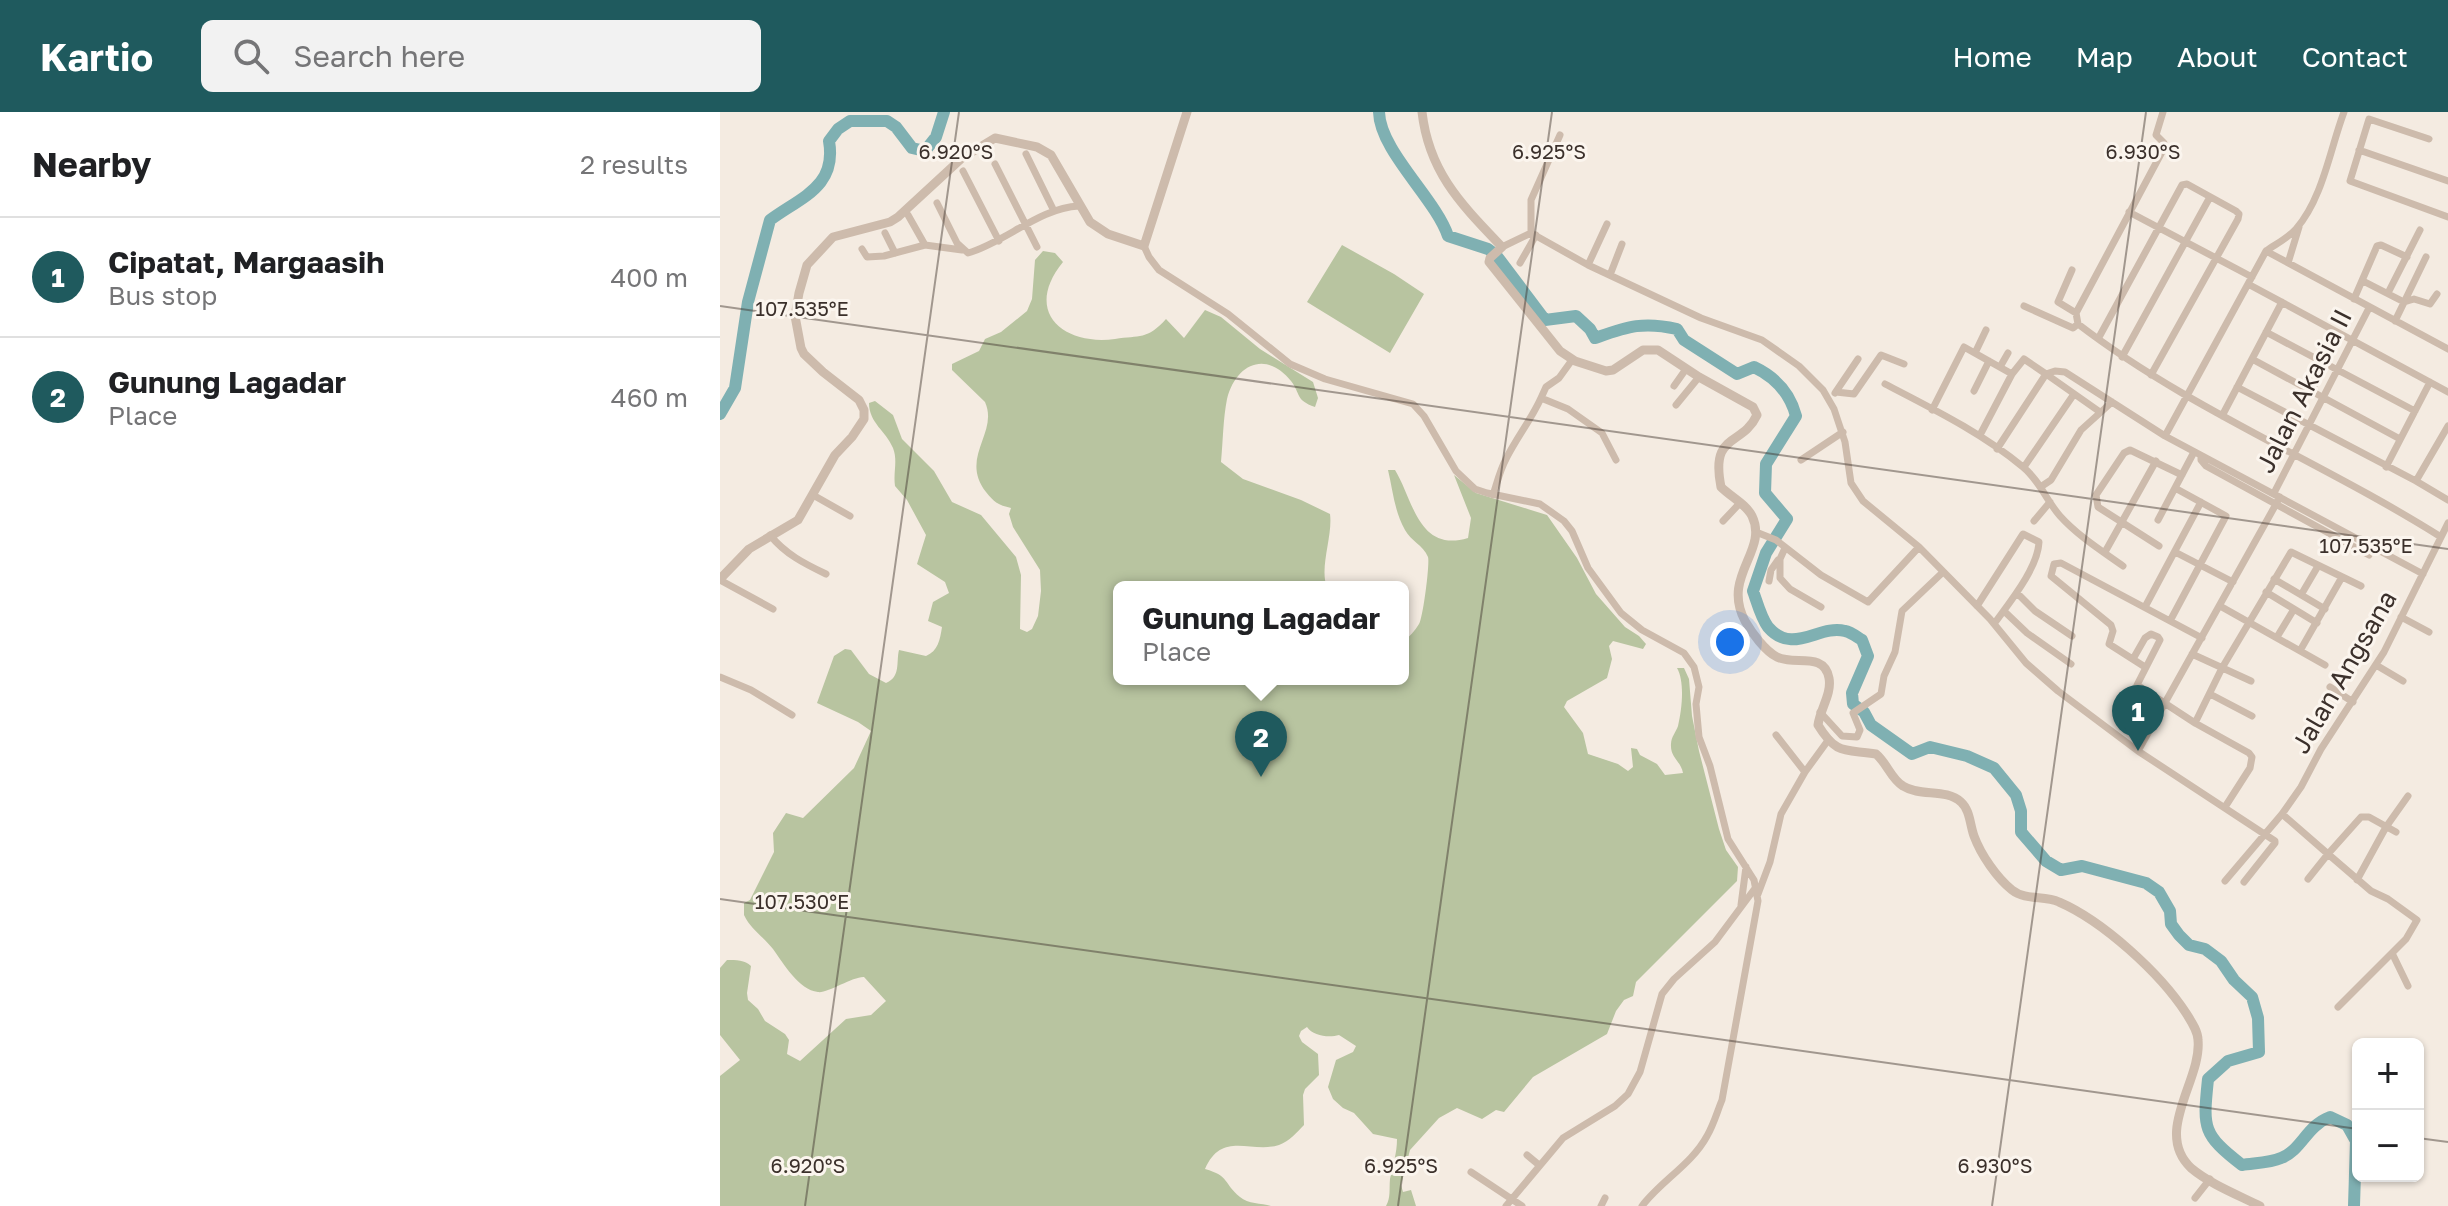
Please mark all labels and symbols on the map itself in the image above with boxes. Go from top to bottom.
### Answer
text: 6.920°S [919,139,993,163]
text: 6.925°S [1512,139,1586,163]
text: 6.930°S [2106,139,2180,163]
text: 107.535°E [755,296,849,320]
street label: Jalan Akasia II [2249,304,2358,478]
text: 107.535°E [2319,533,2413,557]
street label: Jalan Angsana [2284,585,2403,759]
your location [1710,622,1750,662]
pin: 1 [2112,685,2164,751]
pin: 2 [1235,711,1287,777]
text: 107.530°E [755,889,849,913]
text: 6.920°S [771,1153,845,1177]
text: 6.925°S [1364,1153,1438,1177]
text: 6.930°S [1958,1153,2032,1177]

